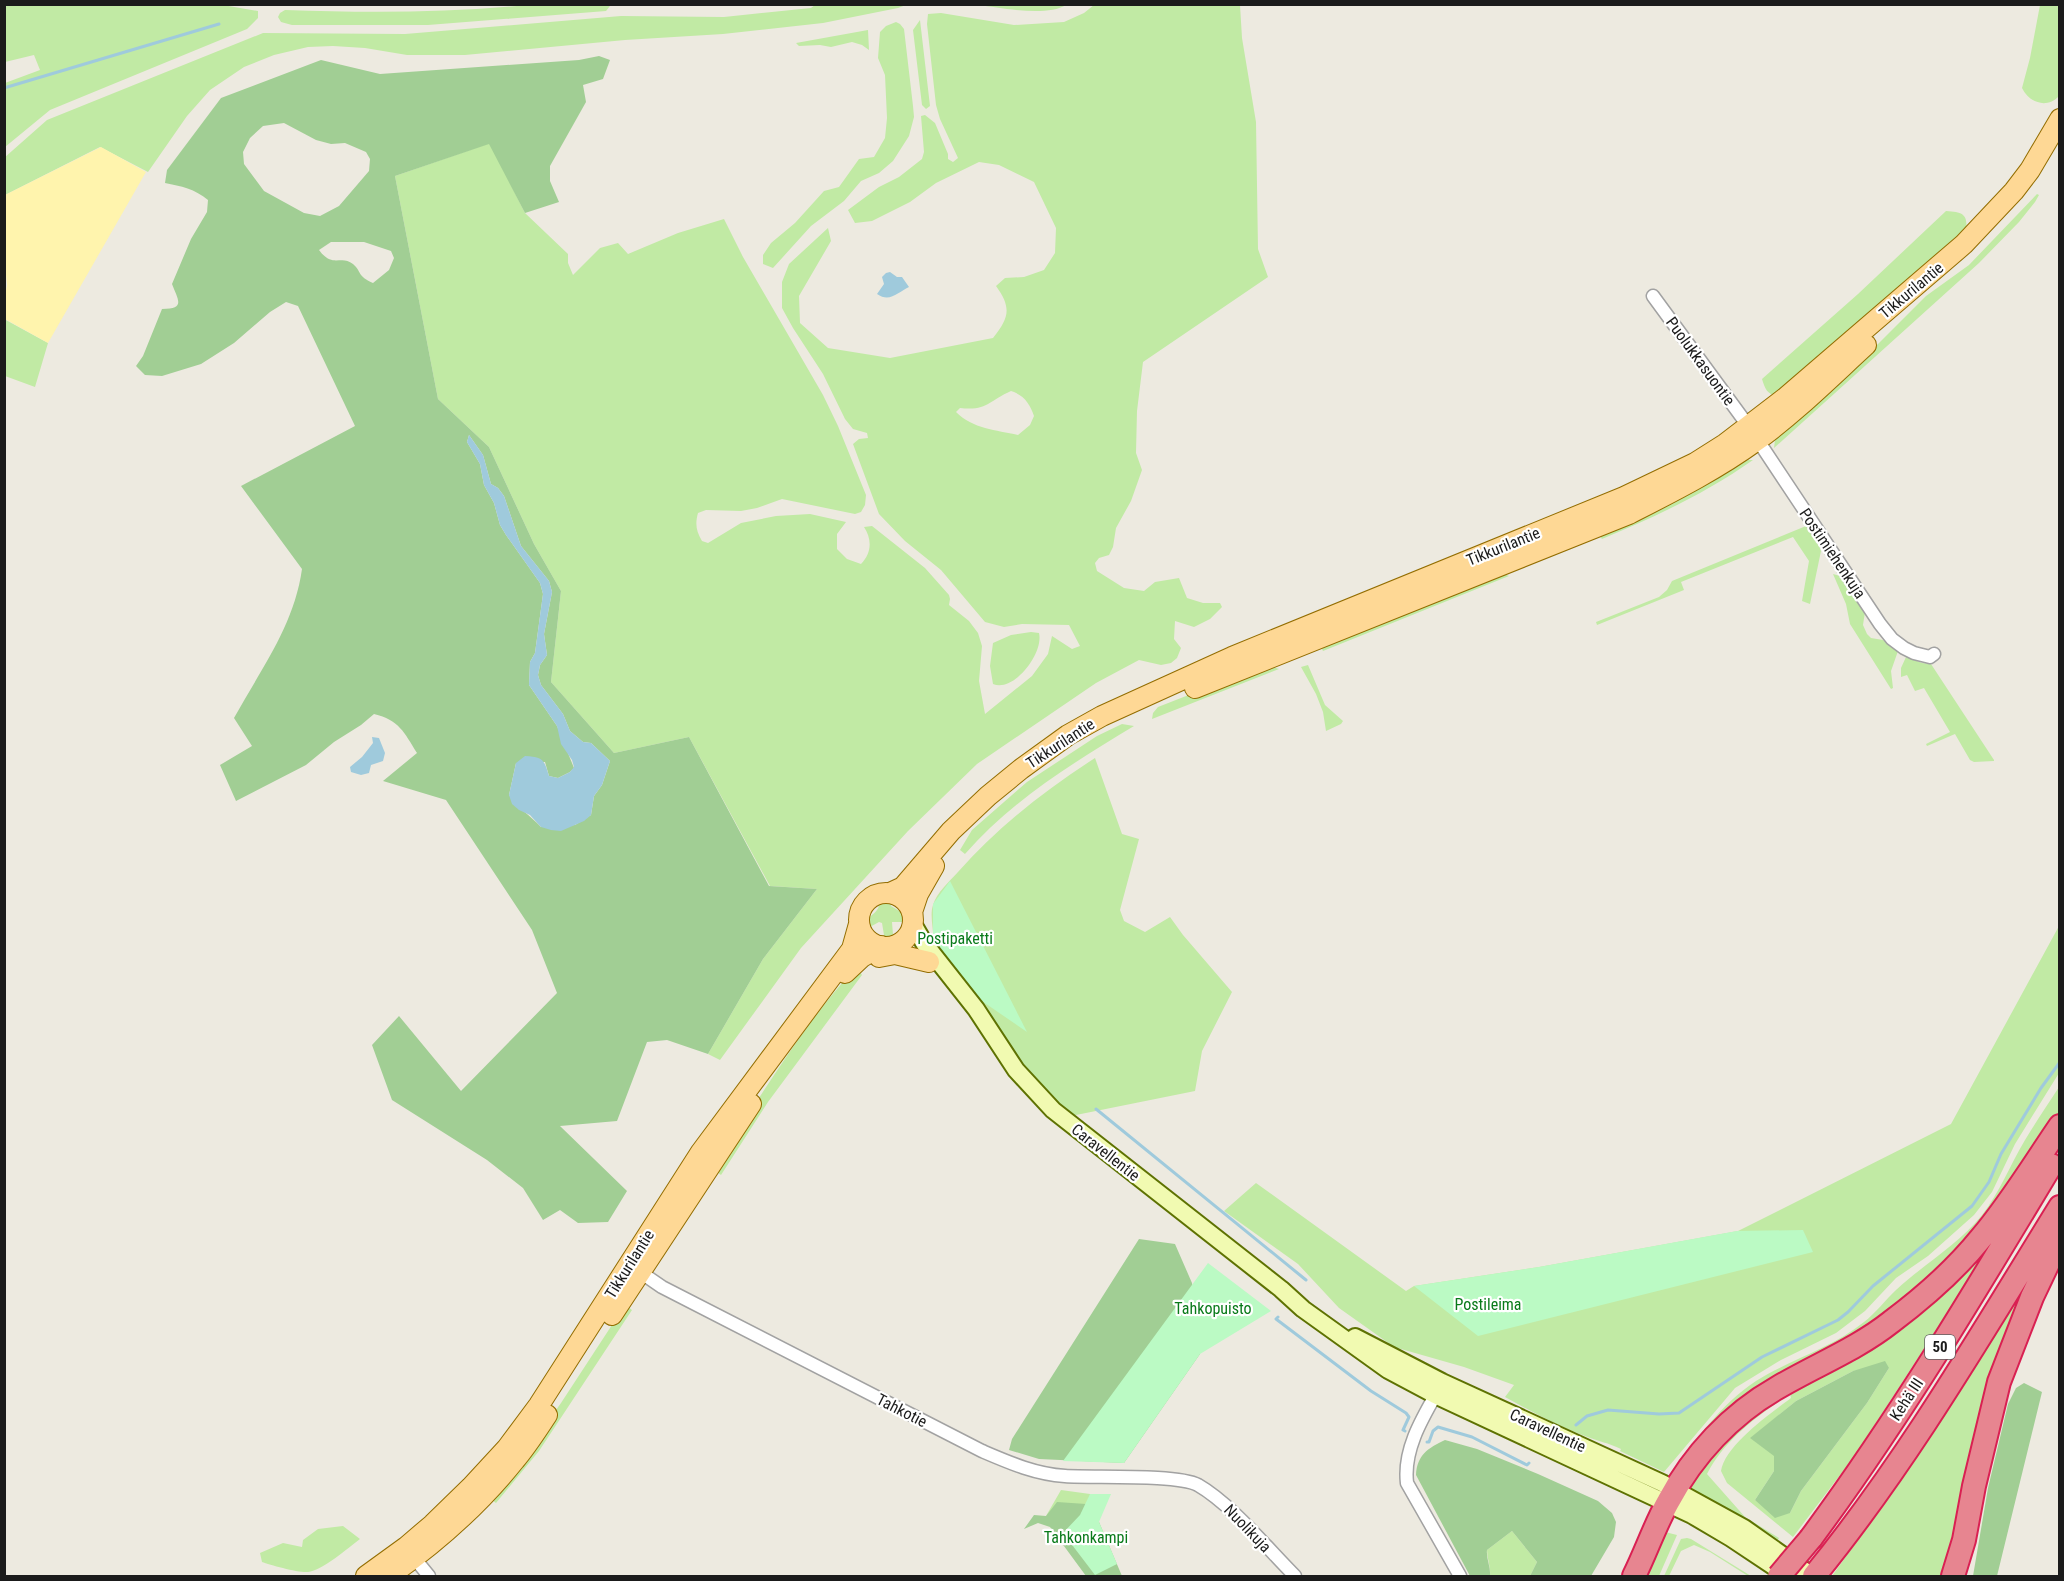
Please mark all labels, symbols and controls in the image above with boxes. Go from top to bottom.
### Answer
street label: Tikkurilantie [1875,258,1947,323]
street label: Puolukkasuontie [1662,313,1739,409]
street label: Postimiehenkuja [1795,504,1870,602]
street label: Tikkurilantie [1464,523,1543,570]
street label: Tikkurilantie [1023,714,1098,773]
park label: Postipaketti [917,929,993,948]
street label: Caravellentie [1068,1120,1144,1185]
street label: Tikkurilantie [601,1226,658,1302]
park label: Postileima [1454,1295,1522,1314]
park label: Tahkopuisto [1174,1299,1252,1318]
road number: 50 [1925,1335,1955,1359]
street label: Kehä III [1886,1374,1927,1424]
street label: Tahkotie [873,1390,930,1431]
street label: Caravellentie [1507,1405,1589,1456]
street label: Nuolikuja [1220,1500,1275,1556]
park label: Tahkonkampi [1044,1528,1128,1547]

